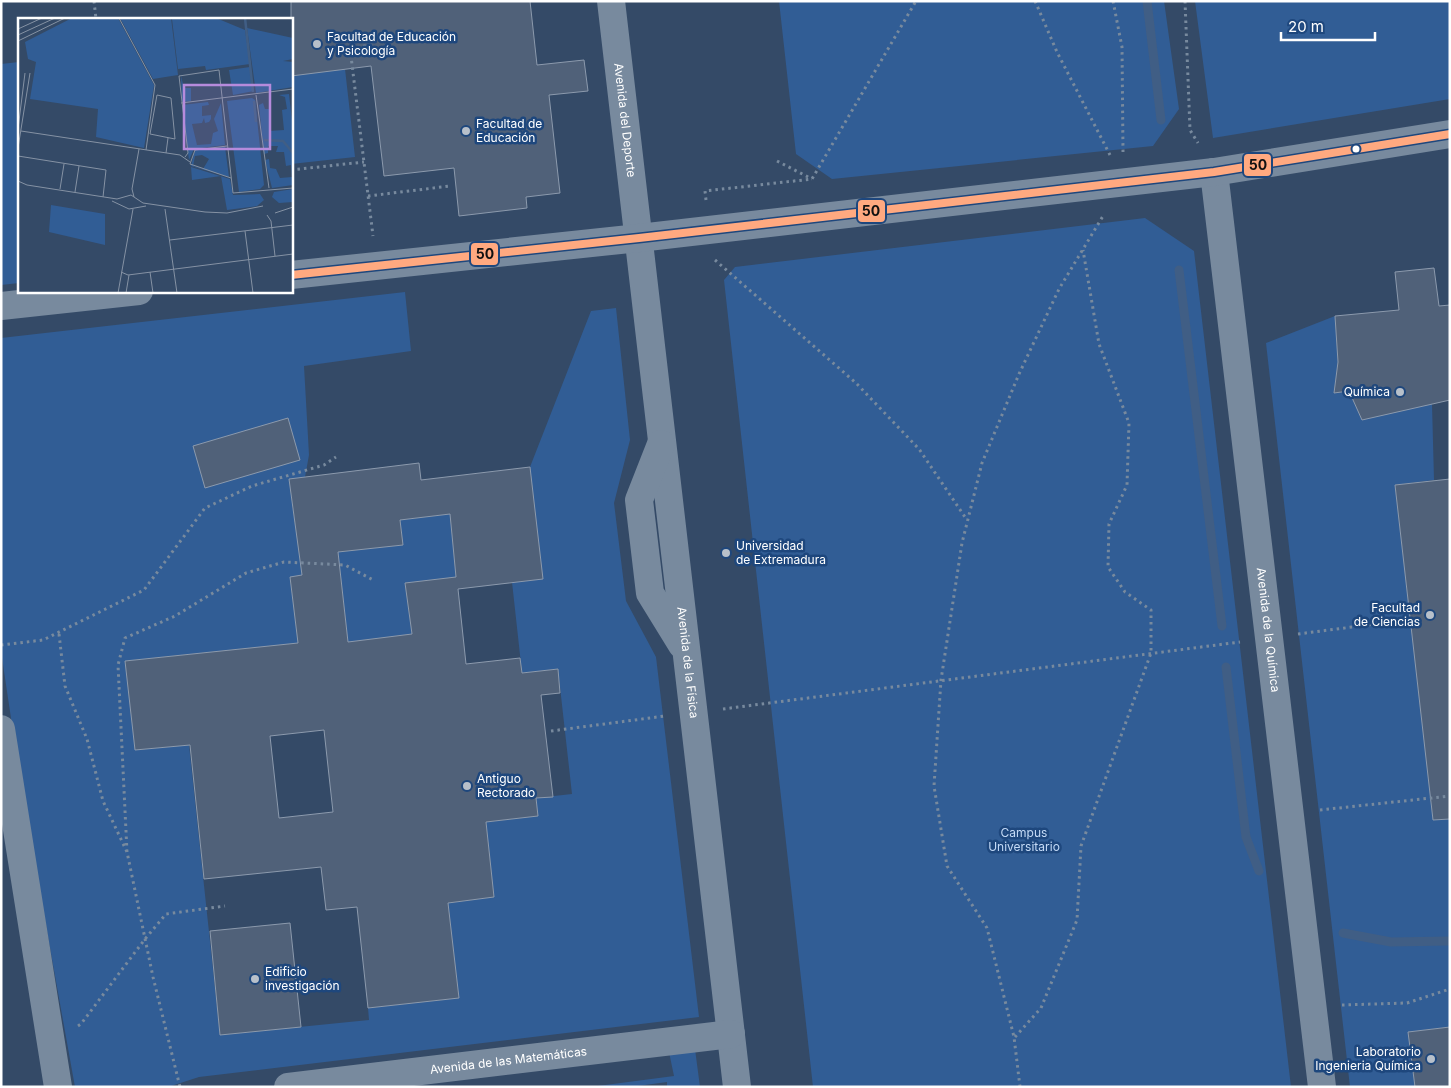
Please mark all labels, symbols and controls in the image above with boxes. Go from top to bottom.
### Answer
scale bar [1281,10,1375,42]
text: 20 m [1288,17,1324,36]
inset map [18,18,292,292]
place label: Facultad de Educación y Psicología [327,29,456,58]
marker: Facultad de Educación y Psicología [311,38,323,50]
street label: Avenida del Deporte [611,62,639,178]
place label: Facultad de Educación [476,116,542,145]
marker: Facultad de Educación [460,125,472,137]
unlabelled marker [1351,144,1361,154]
line badge: 50 [1243,153,1272,177]
text: 50 [1249,156,1267,173]
line badge: 50 [857,199,886,223]
text: 50 [862,202,880,219]
line badge: 50 [470,242,499,266]
text: 50 [476,245,494,262]
place label: Química [1344,384,1390,399]
marker: Química [1394,386,1406,398]
place label: Universidad de Extremadura [736,538,826,567]
marker: Universidad de Extremadura [720,547,732,559]
street label: Avenida de la Química [1254,567,1283,693]
place label: Facultad de Ciencias [1354,600,1420,629]
street label: Avenida de la Física [674,606,702,719]
marker: Facultad de Ciencias [1424,609,1436,621]
place label: Antiguo Rectorado [477,771,535,800]
marker: Antiguo Rectorado [461,780,473,792]
park label: Campus Universitario [988,825,1060,854]
place label: Edificio investigación [265,964,340,993]
marker: Edificio investigación [249,973,261,985]
street label: Avenida de las Matemáticas [429,1043,588,1077]
place label: Laboratorio Ingenieria Química [1315,1044,1421,1073]
marker: Laboratorio Ingenieria Química [1425,1053,1437,1065]

